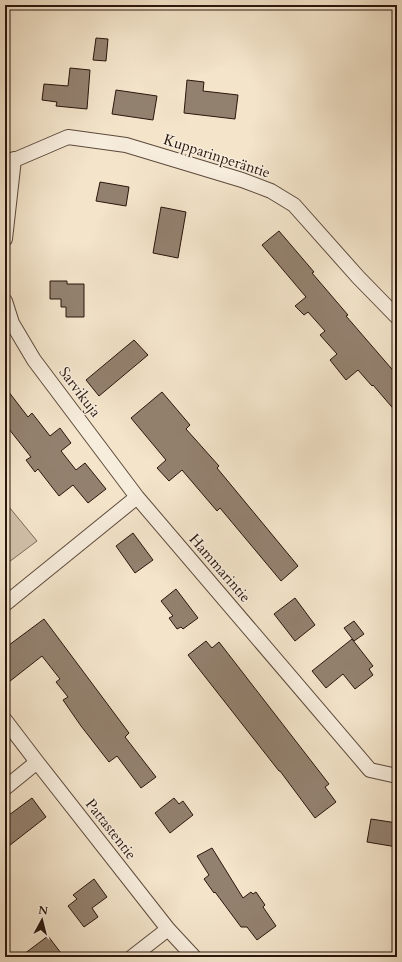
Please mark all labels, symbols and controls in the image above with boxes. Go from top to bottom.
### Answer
street label: Kupparinperäntie [161,129,273,183]
street label: Sarvikuja [54,363,106,422]
street label: Hammarintie [185,529,256,607]
street label: Pattastentie [81,794,141,864]
north arrow [22,900,62,940]
text: N [38,903,49,919]

